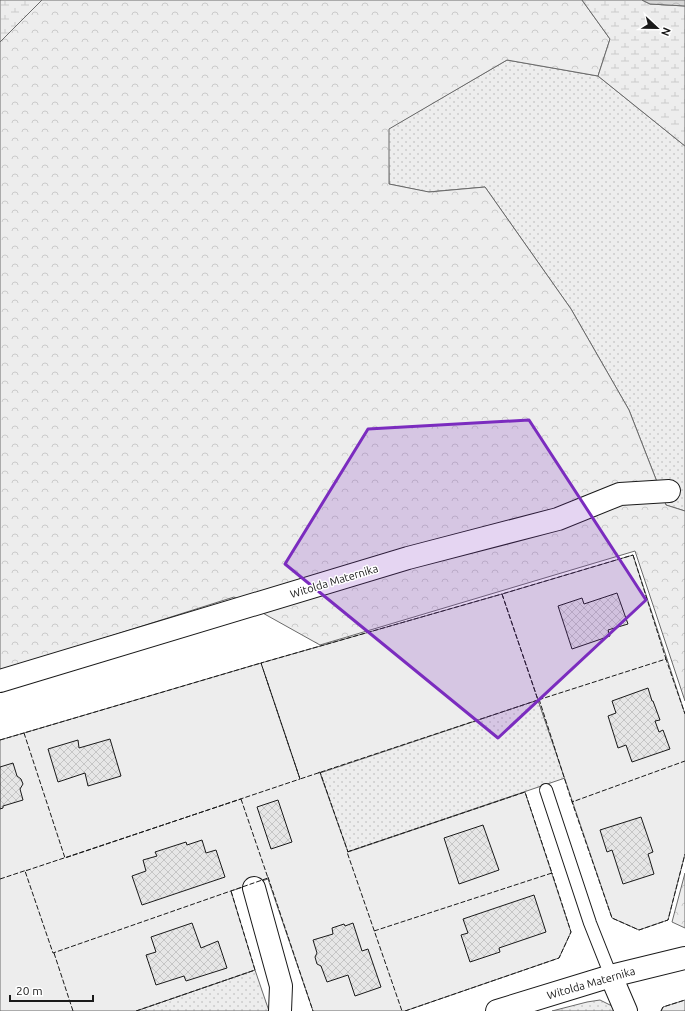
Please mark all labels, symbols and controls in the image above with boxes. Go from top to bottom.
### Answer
north arrow [637,8,677,48]
text: N [659,26,673,38]
street label: Witolda Maternika [289,562,379,600]
street label: Witolda Maternika [546,965,636,1001]
scale bar [10,977,93,1003]
text: 20 m [16,984,43,997]

